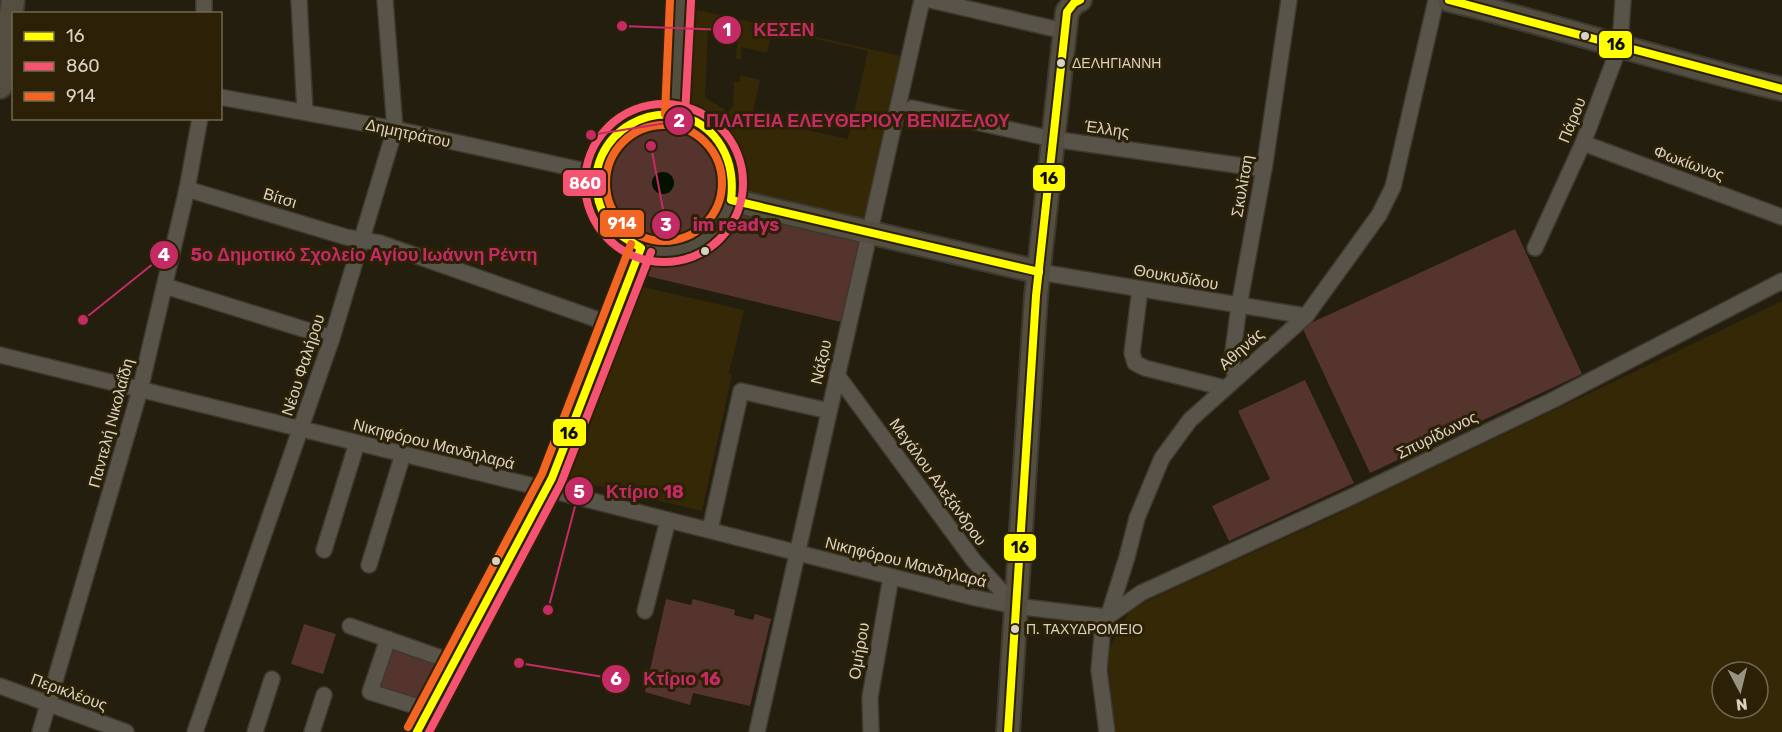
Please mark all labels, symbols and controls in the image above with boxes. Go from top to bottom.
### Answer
legend [12,12,222,120]
callout: ΚΕΣΕΝ [712,12,826,48]
text: 1 [723,19,731,41]
text: ΚΕΣΕΝ [754,19,814,41]
text: 16 [66,25,85,47]
unlabelled marker [1579,30,1591,42]
line badge: 16 [1598,30,1633,59]
text: 16 [1607,35,1625,54]
text: 860 [66,55,100,77]
place label: ΔΕΛΗΓΙΑΝΝΗ [1072,55,1161,72]
marker: ΔΕΛΗΓΙΑΝΝΗ [1055,57,1067,69]
text: 914 [66,85,96,107]
street label: Πάρου [1554,94,1590,146]
callout: ΠΛΑΤΕΙΑ ΕΛΕΥΘΕΡΙΟΥ ΒΕΝΙΖΕΛΟΥ [664,103,1022,139]
text: 2 [673,110,685,132]
text: ΠΛΑΤΕΙΑ ΕΛΕΥΘΕΡΙΟΥ ΒΕΝΙΖΕΛΟΥ [706,110,1010,132]
street label: Δημητράτου [364,115,452,151]
street label: Έλλης [1082,116,1131,142]
street label: Φωκίωνος [1651,141,1727,185]
street label: Σκυλίτση [1227,153,1257,219]
line badge: 16 [1032,164,1066,192]
line badge: 860 [562,169,607,197]
text: 16 [1040,169,1058,188]
text: 860 [569,174,601,193]
street label: Βίτσι [261,184,299,212]
callout: im readys [651,207,792,243]
line badge: 914 [599,209,645,238]
text: 914 [607,214,637,233]
text: 3 [660,214,672,236]
text: im readys [693,214,779,236]
callout: 5ο Δημοτικό Σχολείο Αγίου Ιωάννη Ρέντη [149,237,550,273]
text: 4 [158,244,170,266]
text: 5ο Δημοτικό Σχολείο Αγίου Ιωάννη Ρέντη [190,244,538,266]
unlabelled marker [699,245,711,257]
street label: Θουκυδίδου [1132,260,1220,294]
street label: Νέου Φαλήρου [278,312,328,418]
street label: Αθηνάς [1215,324,1268,374]
street label: Νάξου [807,338,835,386]
street label: Παντελή Νικολαΐδη [85,356,137,490]
street label: Σπυρίδωνος [1393,407,1481,463]
street label: Νικηφόρου Μανδηλαρά [351,415,517,473]
street label: Μεγάλου Αλεξάνδρου [886,415,990,549]
line badge: 16 [552,418,587,447]
text: 16 [560,424,578,443]
callout: Κτίριο 18 [564,473,696,509]
text: 5 [573,481,585,503]
text: Κτίριο 18 [606,481,684,503]
street label: Νικηφόρου Μανδηλαρά [823,533,989,591]
line badge: 16 [1003,533,1037,562]
text: 16 [1011,538,1029,557]
unlabelled marker [490,555,502,567]
street label: Ομήρου [845,621,873,681]
place label: Π. ΤΑΧΥΔΡΟΜΕΙΟ [1026,621,1143,638]
marker: Π. ΤΑΧΥΔΡΟΜΕΙΟ [1009,623,1021,635]
north arrow [1710,660,1770,720]
callout: Κτίριο 16 [601,661,733,697]
text: 6 [610,668,622,690]
text: Κτίριο 16 [643,668,721,690]
street label: Περικλέους [28,669,110,715]
text: N [1735,694,1749,715]

